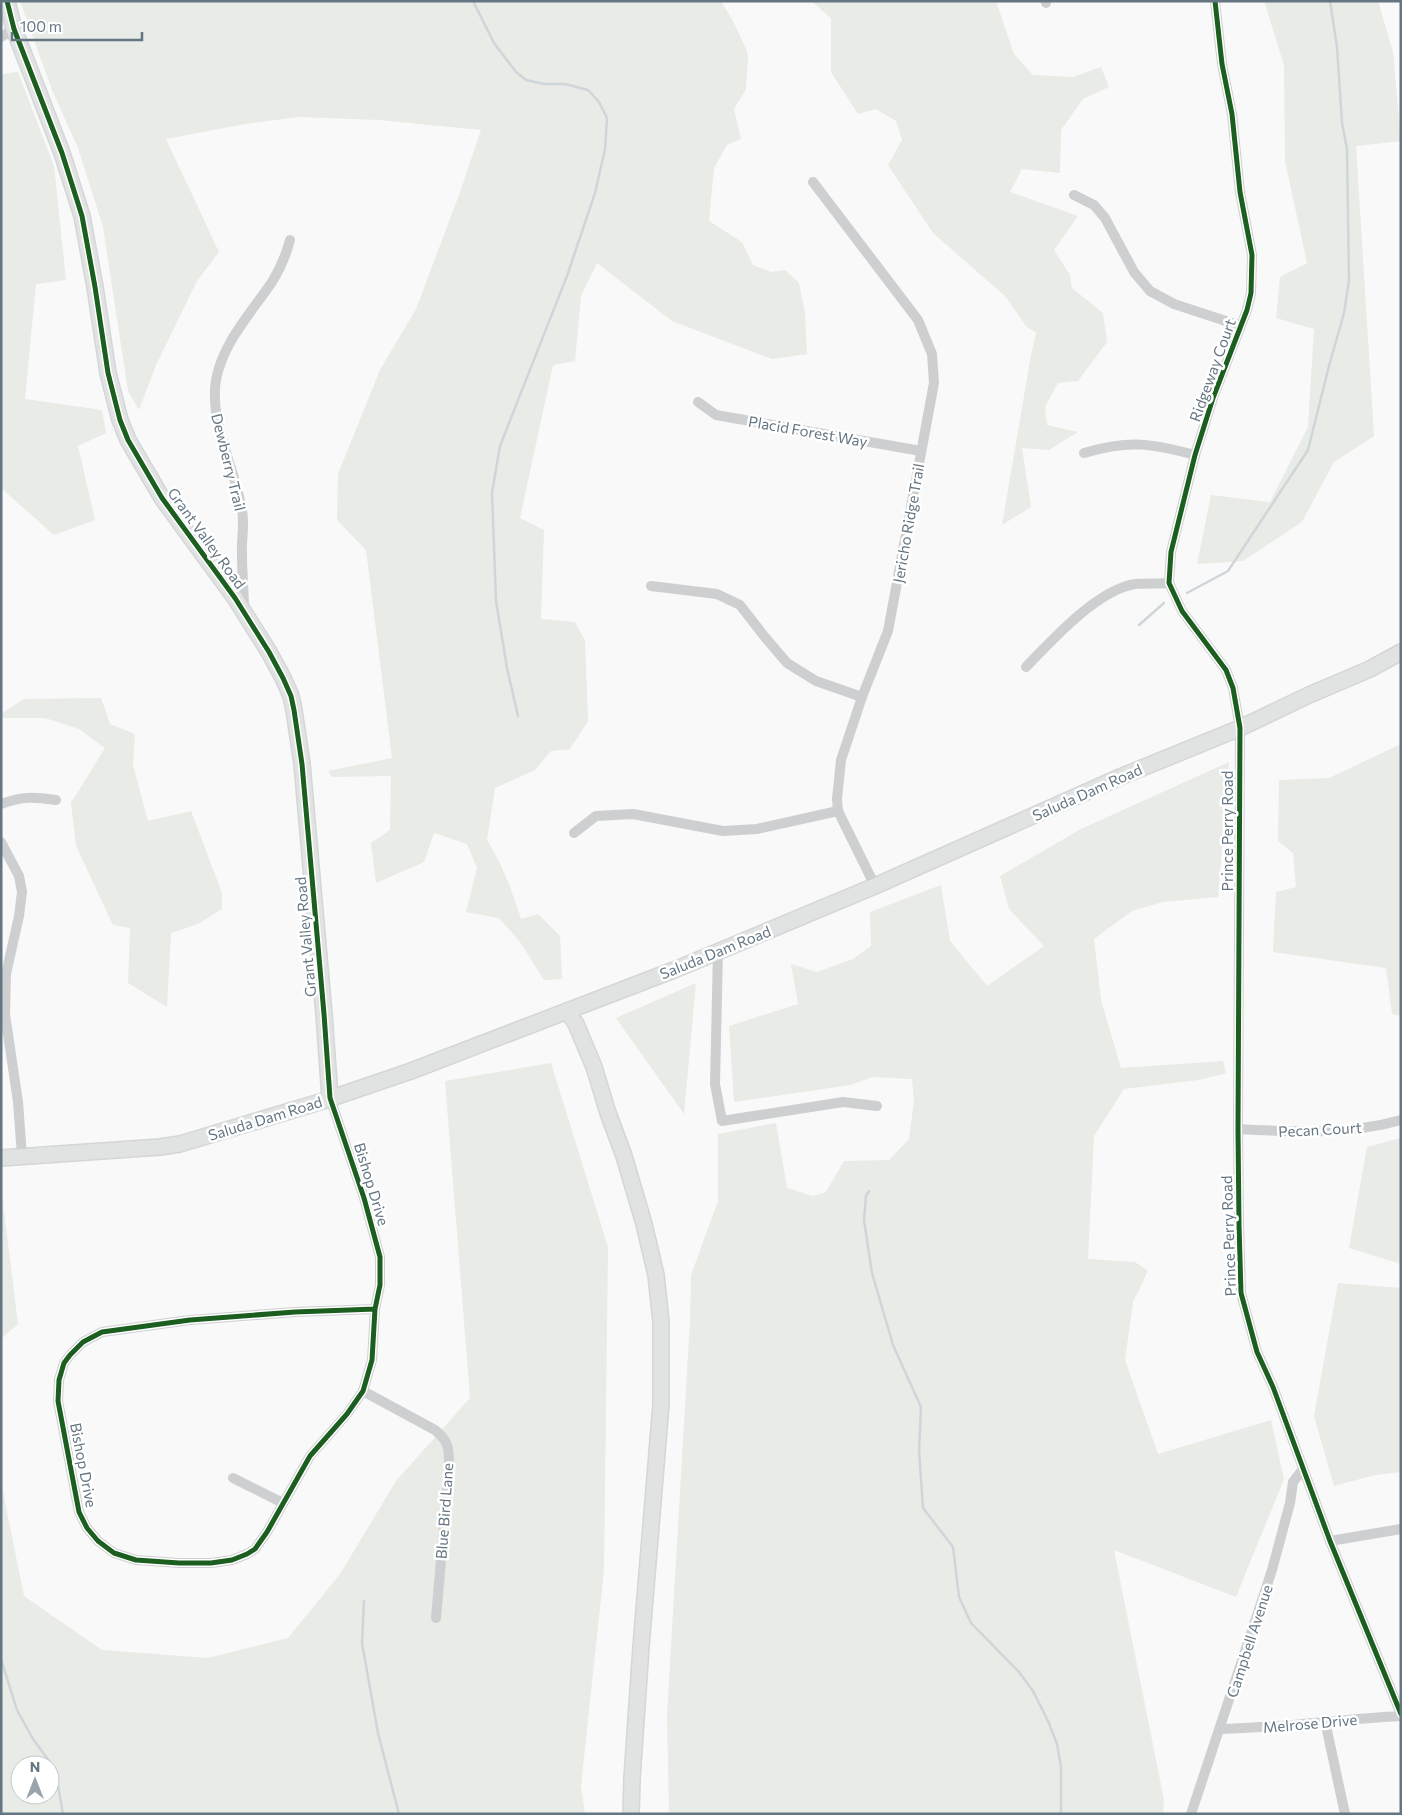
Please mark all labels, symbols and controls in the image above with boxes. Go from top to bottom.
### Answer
scale bar [12,10,142,42]
text: 100 m [20,17,62,35]
street label: Ridgeway Court [1185,316,1239,424]
street label: Dewberry Trail [208,411,250,513]
street label: Placid Forest Way [747,412,869,450]
street label: Jericho Ridge Trail [889,462,927,584]
street label: Grant Valley Road [164,484,250,592]
street label: Saluda Dam Road [1029,760,1145,824]
street label: Prince Perry Road [1218,771,1236,891]
street label: Grant Valley Road [291,876,319,998]
street label: Saluda Dam Road [657,922,773,982]
street label: Saluda Dam Road [206,1092,324,1144]
street label: Pecan Court [1278,1118,1362,1140]
street label: Bishop Drive [351,1140,393,1228]
street label: Prince Perry Road [1217,1175,1239,1297]
street label: Bishop Drive [67,1421,101,1509]
street label: Blue Bird Lane [432,1462,456,1560]
street label: Campbell Avenue [1222,1582,1276,1700]
street label: Melrose Drive [1262,1710,1358,1736]
north arrow [10,1755,60,1805]
text: N [30,1758,40,1775]

